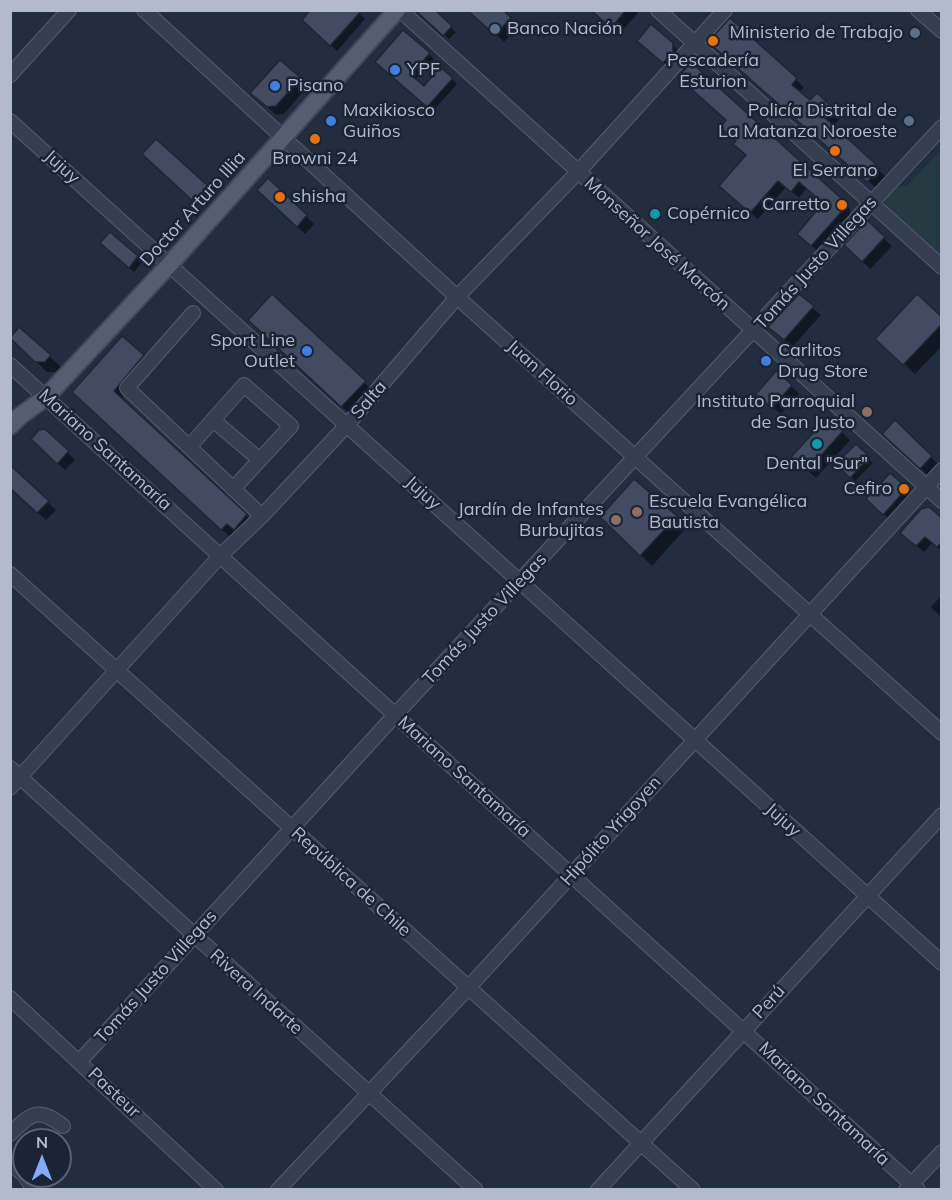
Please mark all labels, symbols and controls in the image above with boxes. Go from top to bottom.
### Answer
place label: Banco Nación [507,18,623,40]
marker: Banco Nación [488,22,502,36]
place label: Ministerio de Trabajo [730,22,903,44]
marker: Ministerio de Trabajo [908,26,922,40]
marker: Pescadería Esturion [706,34,720,48]
place label: Pescadería Esturion [667,50,759,92]
place label: YPF [407,59,440,81]
marker: YPF [388,63,402,77]
place label: Pisano [287,75,344,97]
marker: Pisano [268,79,282,93]
place label: Maxikiosco Guiños [343,100,435,142]
place label: Policía Distrital de La Matanza Noroeste [718,100,897,142]
marker: Maxikiosco Guiños [324,114,338,128]
marker: Policía Distrital de La Matanza Noroeste [902,114,916,128]
marker: Browni 24 [308,132,322,146]
marker: El Serrano [828,144,842,158]
street label: Jujuy [40,145,84,189]
street label: Doctor Arturo Illia [136,147,250,271]
place label: Browni 24 [272,148,358,170]
place label: El Serrano [792,160,878,182]
street label: Monseñor José Marcón [580,173,734,315]
place label: shisha [292,186,346,208]
marker: shisha [273,190,287,204]
street label: Tomás Justo Villegas [750,192,882,334]
place label: Carretto [762,194,830,216]
marker: Carretto [835,198,849,212]
place label: Copérnico [667,203,750,225]
marker: Copérnico [648,207,662,221]
place label: Sport Line Outlet [210,330,295,372]
street label: Juan Florio [502,335,582,411]
place label: Carlitos Drug Store [778,340,868,382]
marker: Sport Line Outlet [300,344,314,358]
marker: Carlitos Drug Store [759,354,773,368]
street label: Salta [347,377,391,423]
street label: Mariano Santamaría [34,385,176,515]
place label: Instituto Parroquial de San Justo [697,391,855,434]
marker: Instituto Parroquial de San Justo [860,405,874,419]
marker: Dental "Sur" [810,437,824,451]
place label: Dental "Sur" [766,453,868,475]
street label: Jujuy [401,471,445,515]
place label: Cefiro [844,478,892,500]
marker: Cefiro [897,482,911,496]
place label: Escuela Evangélica Bautista [649,491,807,534]
place label: Jardín de Infantes Burbujitas [458,499,604,542]
marker: Escuela Evangélica Bautista [630,505,644,519]
marker: Jardín de Infantes Burbujitas [609,513,623,527]
street label: Tomás Justo Villegas [418,549,552,689]
street label: Mariano Santamaría [393,712,535,842]
street label: Hipólito Yrigoyen [556,772,666,890]
street label: Jujuy [761,798,805,842]
street label: República de Chile [287,823,415,941]
street label: Tomás Justo Villegas [90,906,222,1048]
street label: Rivera Indarte [205,945,307,1039]
street label: Perú [748,981,790,1023]
street label: Mariano Santamaría [754,1038,894,1170]
street label: Pasteur [83,1063,145,1123]
north arrow [12,1128,72,1188]
text: N [36,1132,48,1152]

